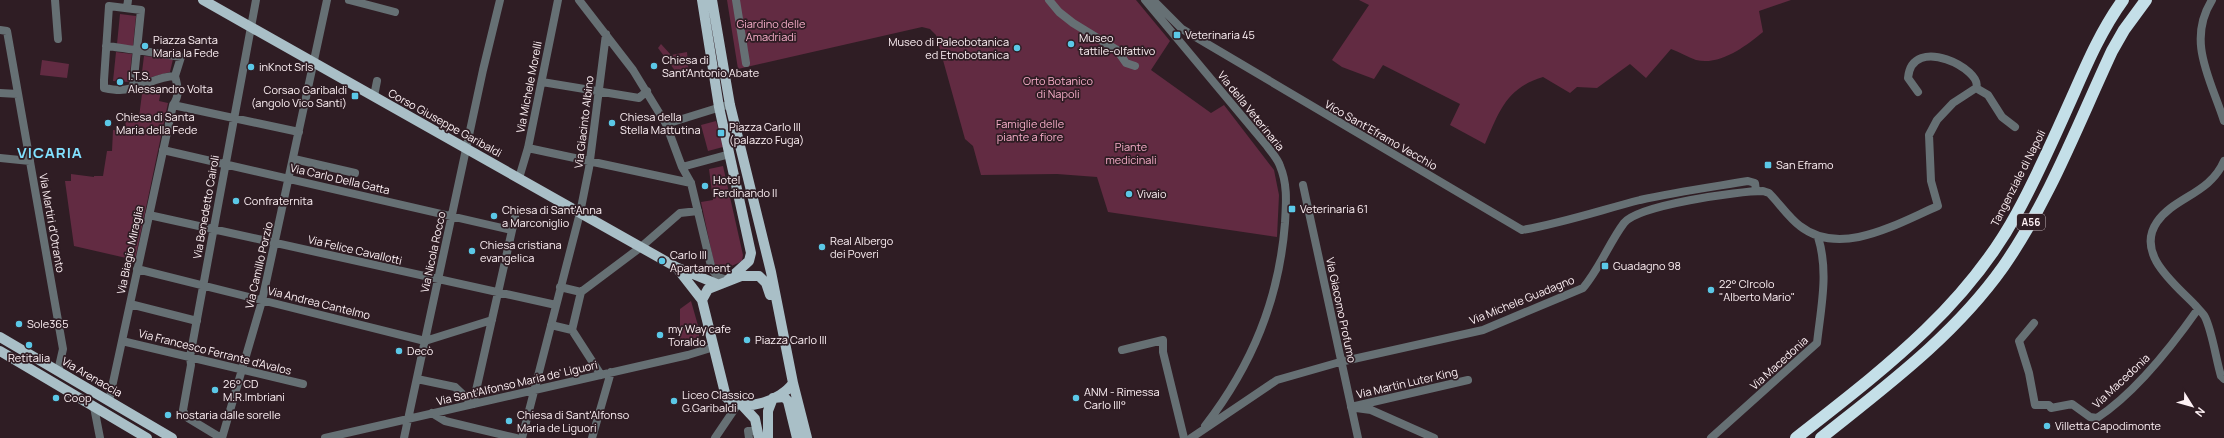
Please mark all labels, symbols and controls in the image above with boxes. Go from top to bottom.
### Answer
park label: Giardino delle Amadriadi [736,16,806,44]
place label: Veterinaria 45 [1185,27,1255,42]
place label: Museo tattile-olfattivo [1079,30,1156,58]
marker: Veterinaria 45 [1172,30,1182,40]
place label: Piazza Santa Maria la Fede [153,32,219,60]
place label: Museo di Paleobotanica ed Etnobotanica [888,34,1009,62]
marker: Museo tattile-olfattivo [1066,39,1076,49]
street label: Via Michele Morelli [512,40,545,134]
marker: Piazza Santa Maria la Fede [140,41,150,51]
marker: Museo di Paleobotanica ed Etnobotanica [1012,43,1022,53]
place label: Chiesa di Sant'Antonio Abate [662,52,760,80]
place label: inKnot Srls [259,59,314,74]
marker: Chiesa di Sant'Antonio Abate [649,61,659,71]
marker: inKnot Srls [246,62,256,72]
place label: I.T.S. Alessandro Volta [128,68,213,96]
street label: Via della Veterinaria [1215,68,1288,154]
park label: Orto Botanico di Napoli [1023,73,1094,101]
street label: Via Giacinto Albino [570,74,597,169]
marker: I.T.S. Alessandro Volta [115,77,125,87]
place label: Corsao Garibaldi (angolo Vico Santi) [251,82,347,110]
street label: Corso Giuseppe Garibaldi [386,85,505,160]
marker: Corsao Garibaldi (angolo Vico Santi) [350,91,360,101]
street label: Vico Sant'Eframo Vecchio [1322,96,1441,173]
place label: Chiesa di Santa Maria della Fede [116,109,198,137]
place label: Chiesa della Stella Mattutina [620,109,701,137]
park label: Famiglie delle piante a fiore [996,116,1065,144]
marker: Chiesa di Santa Maria della Fede [103,118,113,128]
marker: Chiesa della Stella Mattutina [607,118,617,128]
place label: Piazza Carlo III (palazzo Fuga) [729,119,804,147]
street label: Tangenziale di Napoli [1987,127,2048,229]
marker: Piazza Carlo III (palazzo Fuga) [716,128,726,138]
park label: Piante medicinali [1105,139,1157,167]
district label: VICARIA [17,142,83,163]
street label: Via Benedetto Cairoli [189,154,222,260]
place label: San Eframo [1776,157,1834,172]
street label: Via Carlo Della Gatta [289,160,391,197]
marker: San Eframo [1763,160,1773,170]
street label: Via Martiri d'Otranto [36,172,69,274]
place label: Hotel Ferdinando II [713,172,777,200]
marker: Hotel Ferdinando II [700,181,710,191]
place label: Vivaio [1137,186,1167,201]
marker: Vivaio [1124,189,1134,199]
place label: Confraternita [244,193,313,208]
marker: Confraternita [231,196,241,206]
place label: Veterinaria 61 [1300,201,1368,216]
place label: Chiesa di Sant'Anna a Marconiglio [502,202,602,230]
street label: Via Biagio Miraglia [113,204,146,295]
marker: Veterinaria 61 [1287,204,1297,214]
street label: Via Nicola Rocco [417,210,449,294]
marker: Chiesa di Sant'Anna a Marconiglio [489,211,499,221]
road number: A56 [2017,214,2045,230]
street label: Via Camillo Porzio [241,219,276,310]
street label: Via Felice Cavallotti [307,231,404,268]
place label: Real Albergo dei Poveri [830,233,894,261]
place label: Chiesa cristiana evangelica [480,237,562,265]
marker: Real Albergo dei Poveri [817,242,827,252]
marker: Chiesa cristiana evangelica [467,246,477,256]
place label: Carlo III Apartament [670,247,731,275]
marker: Carlo III Apartament [657,256,667,266]
street label: Via Giacomo Profumo [1323,256,1360,364]
place label: Guadagno 98 [1613,258,1681,273]
marker: Guadagno 98 [1600,261,1610,271]
street label: Via Michele Guadagno [1467,271,1577,327]
place label: 22° CIrcolo "Alberto Mario" [1719,276,1795,304]
street label: Via Andrea Cantelmo [266,283,372,323]
marker: 22° CIrcolo "Alberto Mario" [1706,285,1716,295]
place label: Sole365 [27,316,69,331]
marker: Sole365 [14,319,24,329]
place label: my Way cafe Toraldo [668,321,732,349]
street label: Via Francesco Ferrante d'Avalos [137,325,293,378]
marker: my Way cafe Toraldo [655,330,665,340]
place label: Piazza Carlo III [755,332,827,347]
street label: Via Macedonia [1746,333,1811,393]
marker: Piazza Carlo III [742,335,752,345]
marker: Retitalia [24,340,34,350]
place label: Decò [407,343,434,358]
marker: Decò [394,346,404,356]
place label: Retitalia [8,350,50,365]
street label: Via Macedonia [2089,350,2153,411]
street label: Via Arenaccia [59,353,125,400]
street label: Via Sant'Alfonso Maria de' Liguori [435,357,599,408]
street label: Via Martin Luter King [1355,364,1459,401]
place label: 26° CD M.R.Imbriani [223,376,285,404]
place label: ANM - Rimessa Carlo III° [1084,384,1160,412]
marker: 26° CD M.R.Imbriani [210,385,220,395]
north arrow [2172,386,2212,426]
place label: Liceo Classico G.Garibaldi [682,387,755,415]
place label: Coop [64,390,92,405]
marker: Coop [51,393,61,403]
marker: ANM - Rimessa Carlo III° [1071,393,1081,403]
marker: Liceo Classico G.Garibaldi [669,396,679,406]
text: N [2192,405,2209,420]
place label: hostaria dalle sorelle [176,407,281,422]
place label: Chiesa di Sant'Alfonso Maria de Liguori [517,407,630,435]
marker: hostaria dalle sorelle [163,410,173,420]
marker: Chiesa di Sant'Alfonso Maria de Liguori [504,416,514,426]
place label: Villetta Capodimonte [2055,418,2162,433]
marker: Villetta Capodimonte [2042,421,2052,431]

